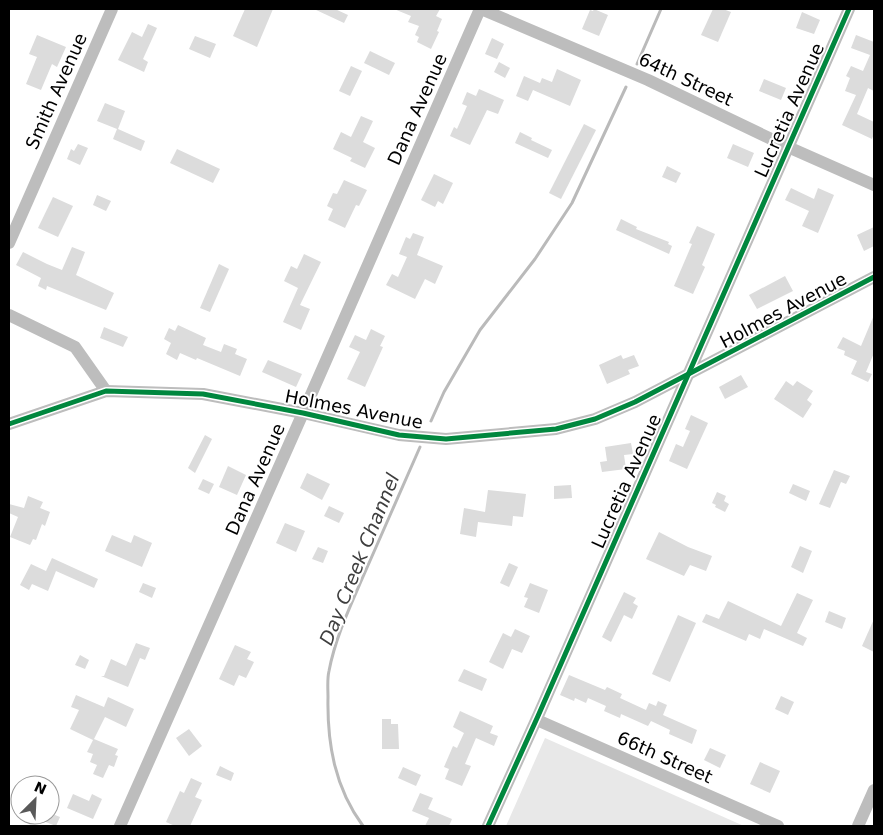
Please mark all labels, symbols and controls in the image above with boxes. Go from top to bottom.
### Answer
street label: Smith Avenue [21,30,91,152]
street label: Lucretia Avenue [750,40,828,180]
street label: 64th Street [635,48,737,110]
street label: Dana Avenue [383,50,451,168]
street label: Holmes Avenue [716,268,850,352]
street label: Holmes Avenue [283,385,425,433]
street label: Lucretia Avenue [587,411,665,551]
street label: Dana Avenue [221,420,289,538]
water label: Day Creek Channel [315,469,404,648]
street label: 66th Street [614,727,716,787]
north arrow [10,775,60,825]
text: N [32,778,49,798]

